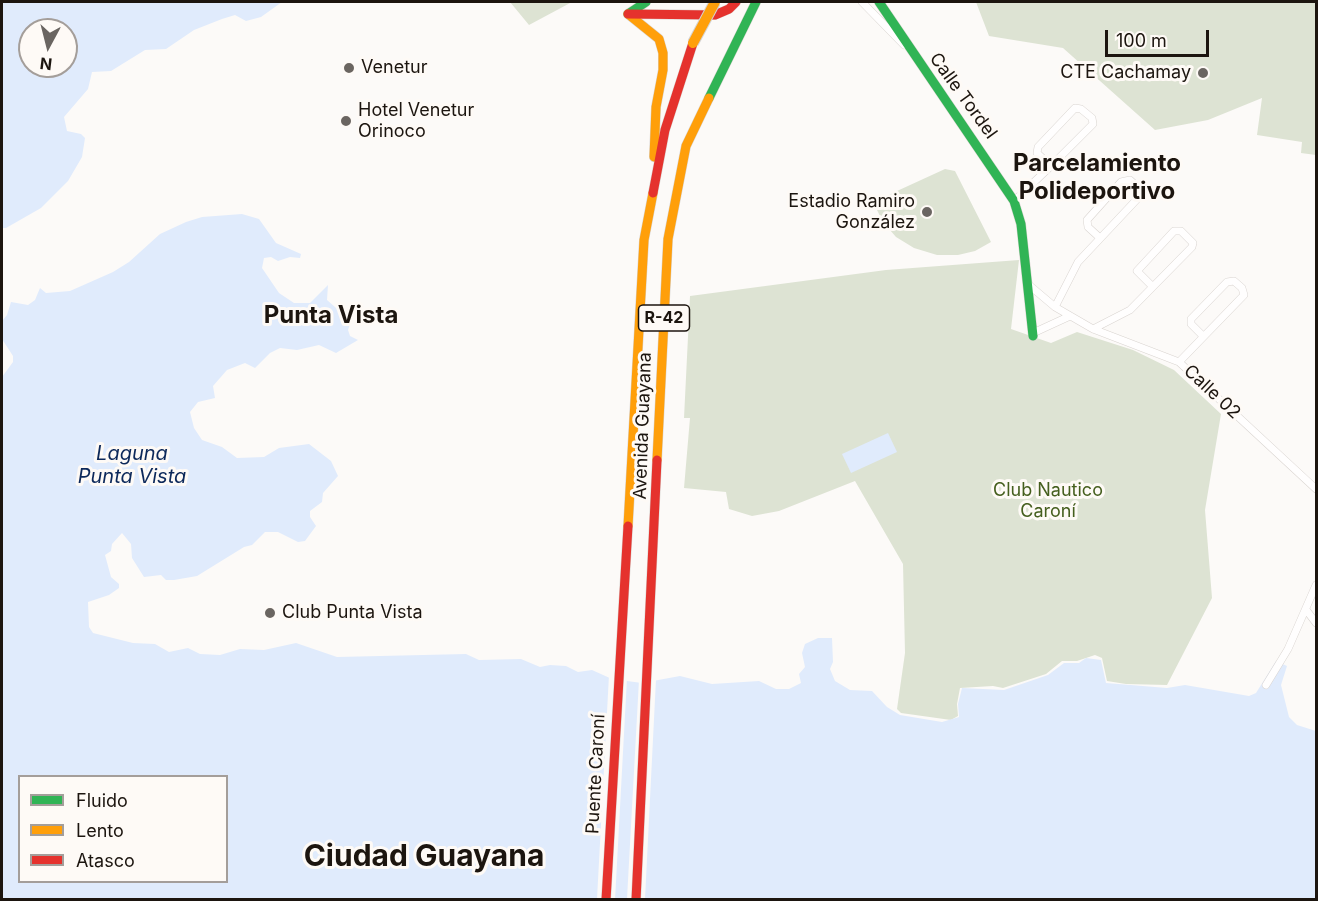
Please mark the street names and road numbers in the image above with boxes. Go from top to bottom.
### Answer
street label: Calle Tordel [925,49,1001,143]
road number: R-42 [638,305,690,331]
street label: Avenida Guayana [630,352,656,500]
street label: Calle 02 [1179,360,1245,424]
street label: Puente Caroní [582,713,610,835]

